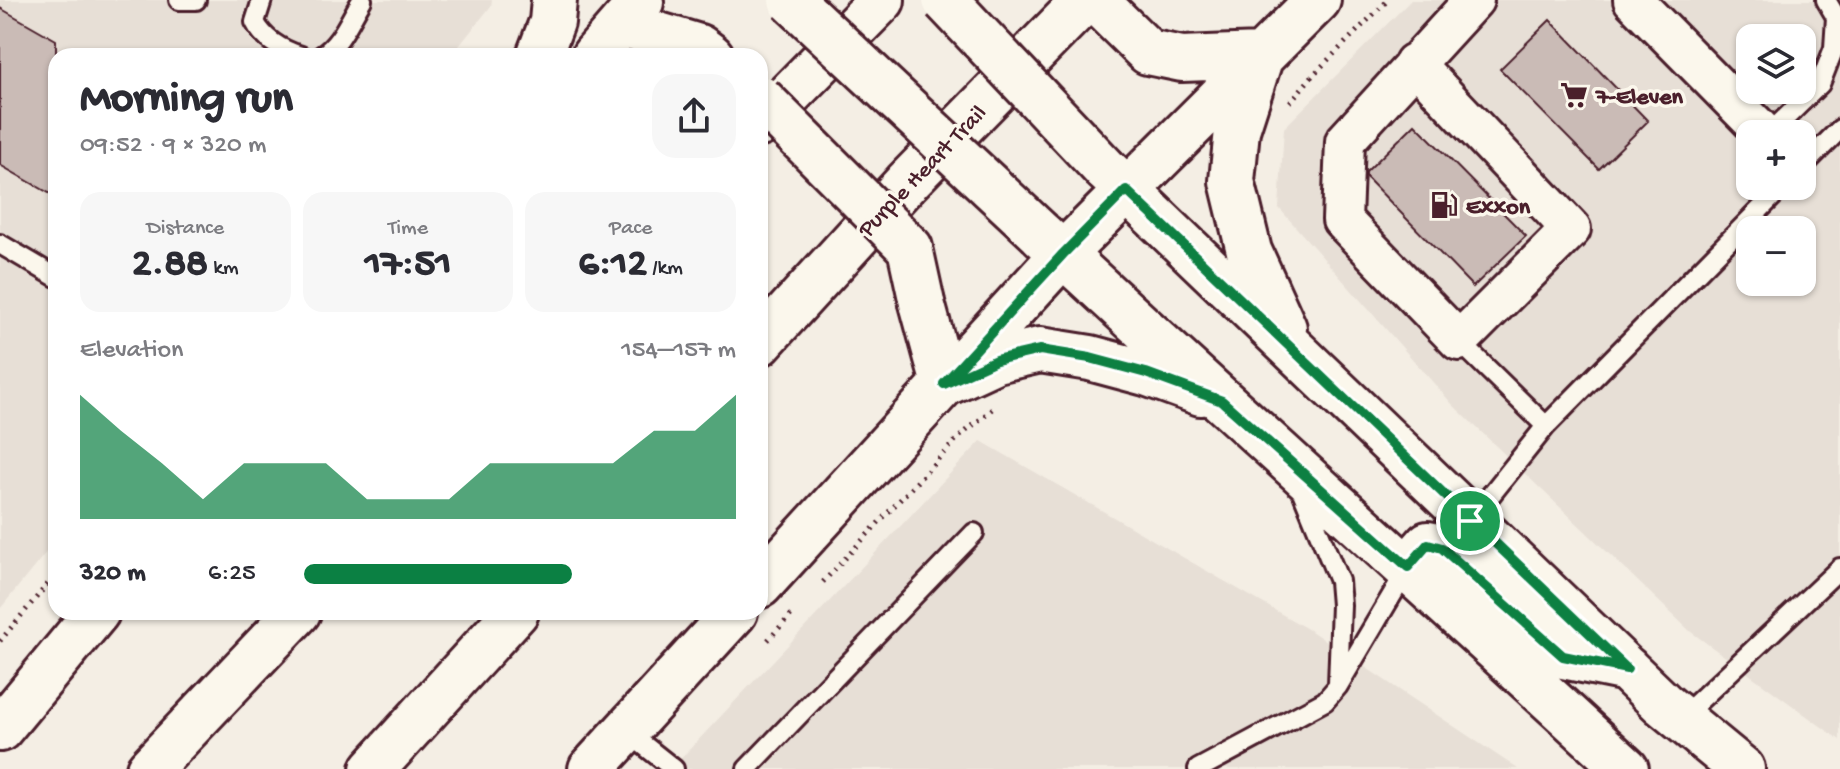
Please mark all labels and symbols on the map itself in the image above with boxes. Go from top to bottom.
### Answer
supermarket icon: 7-Eleven [1559,80,1589,110]
place label: 7-Eleven [1595,84,1684,113]
street label: Purple Heart Trail [852,100,994,245]
fuel station icon: Exxon [1429,190,1459,220]
place label: Exxon [1466,194,1531,223]
pin [1436,487,1504,555]

